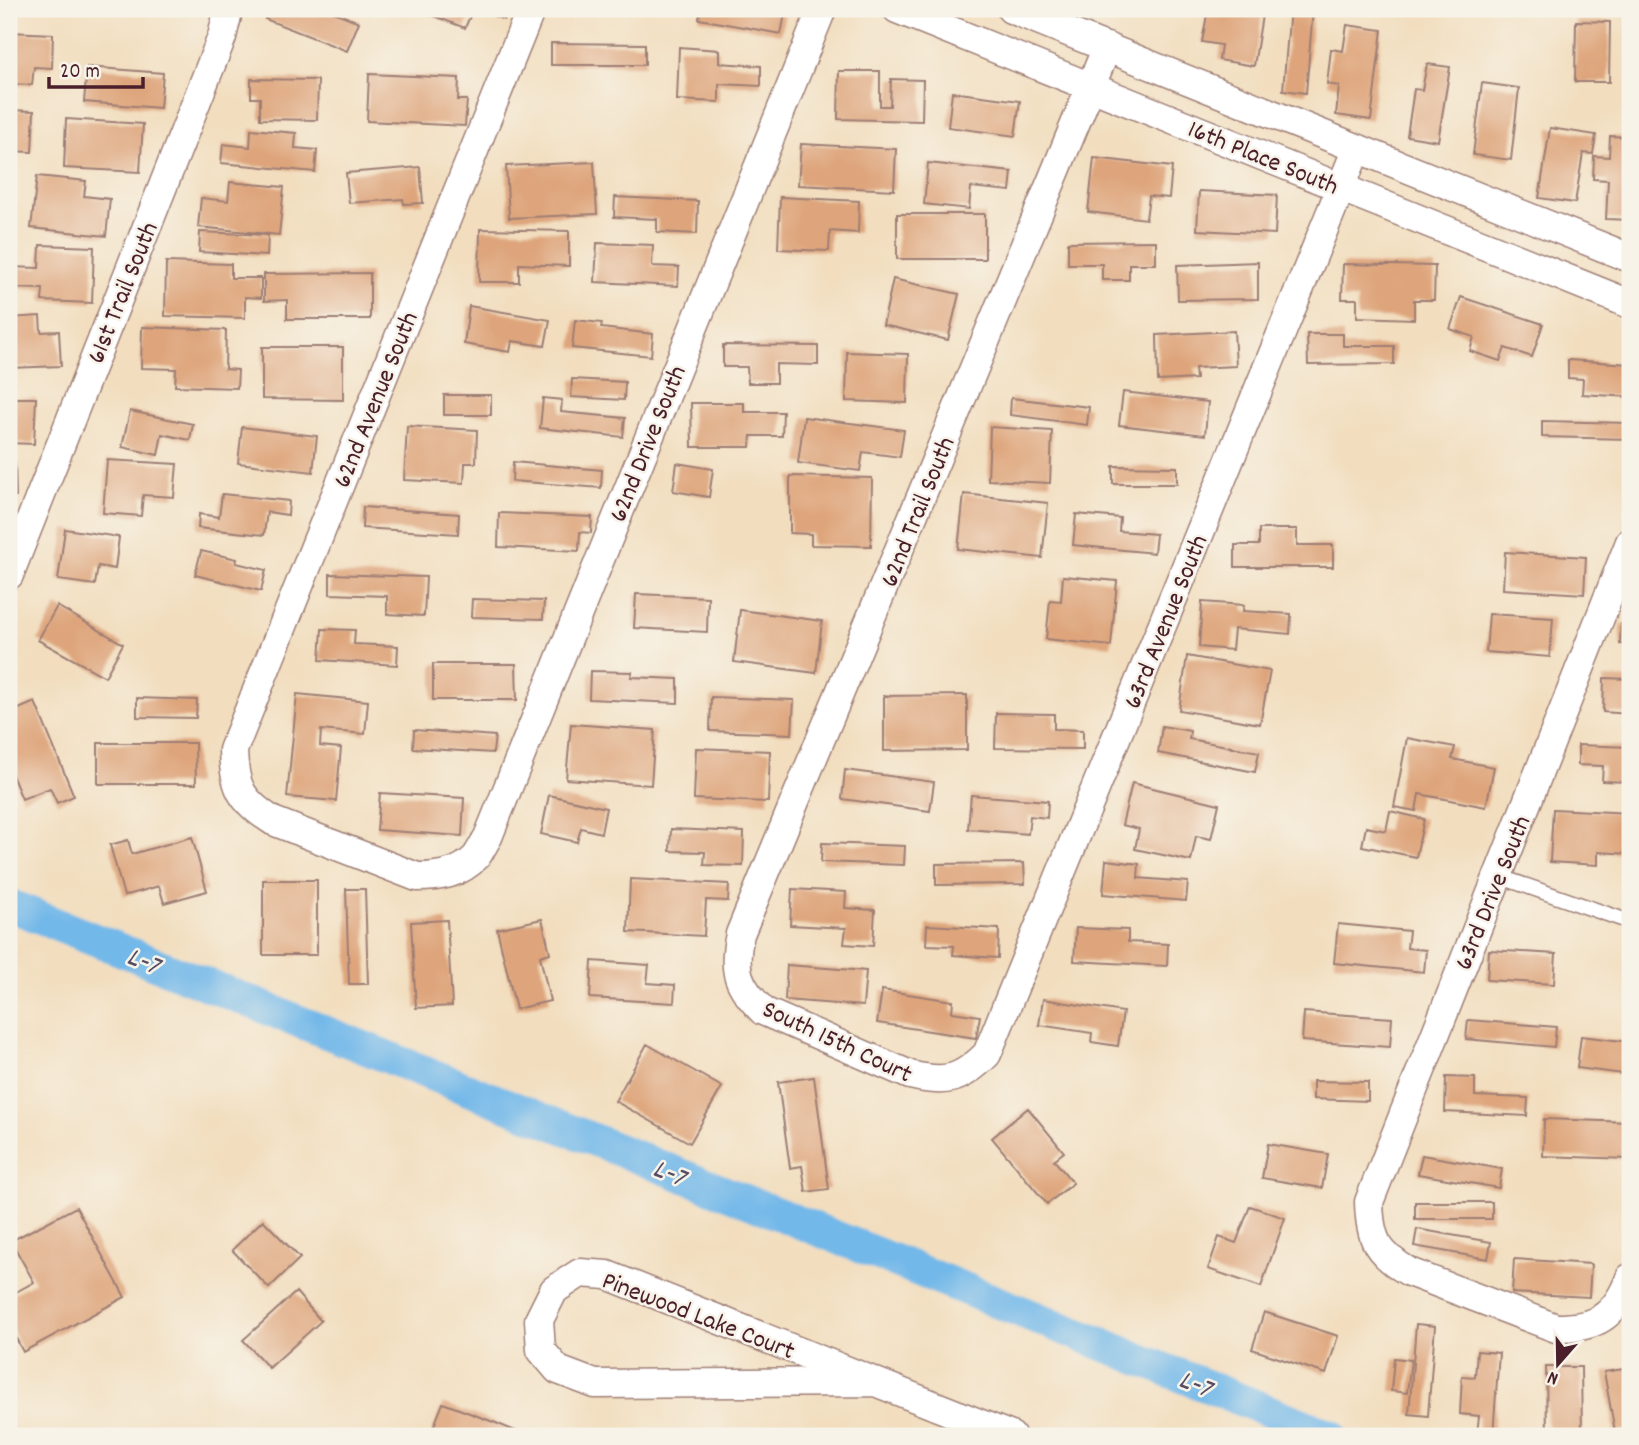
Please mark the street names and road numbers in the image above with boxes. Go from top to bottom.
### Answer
street label: 16th Place South [1182,112,1344,206]
street label: 61st Trail South [79,217,169,370]
street label: 62nd Avenue South [325,307,429,494]
street label: 62nd Drive South [601,360,698,528]
street label: 62nd Trail South [872,432,966,593]
street label: 63rd Avenue South [1115,530,1219,715]
street label: 63rd Drive South [1446,810,1542,976]
street label: South 15th Court [755,992,918,1094]
street label: Pinewood Lake Court [596,1263,800,1371]

